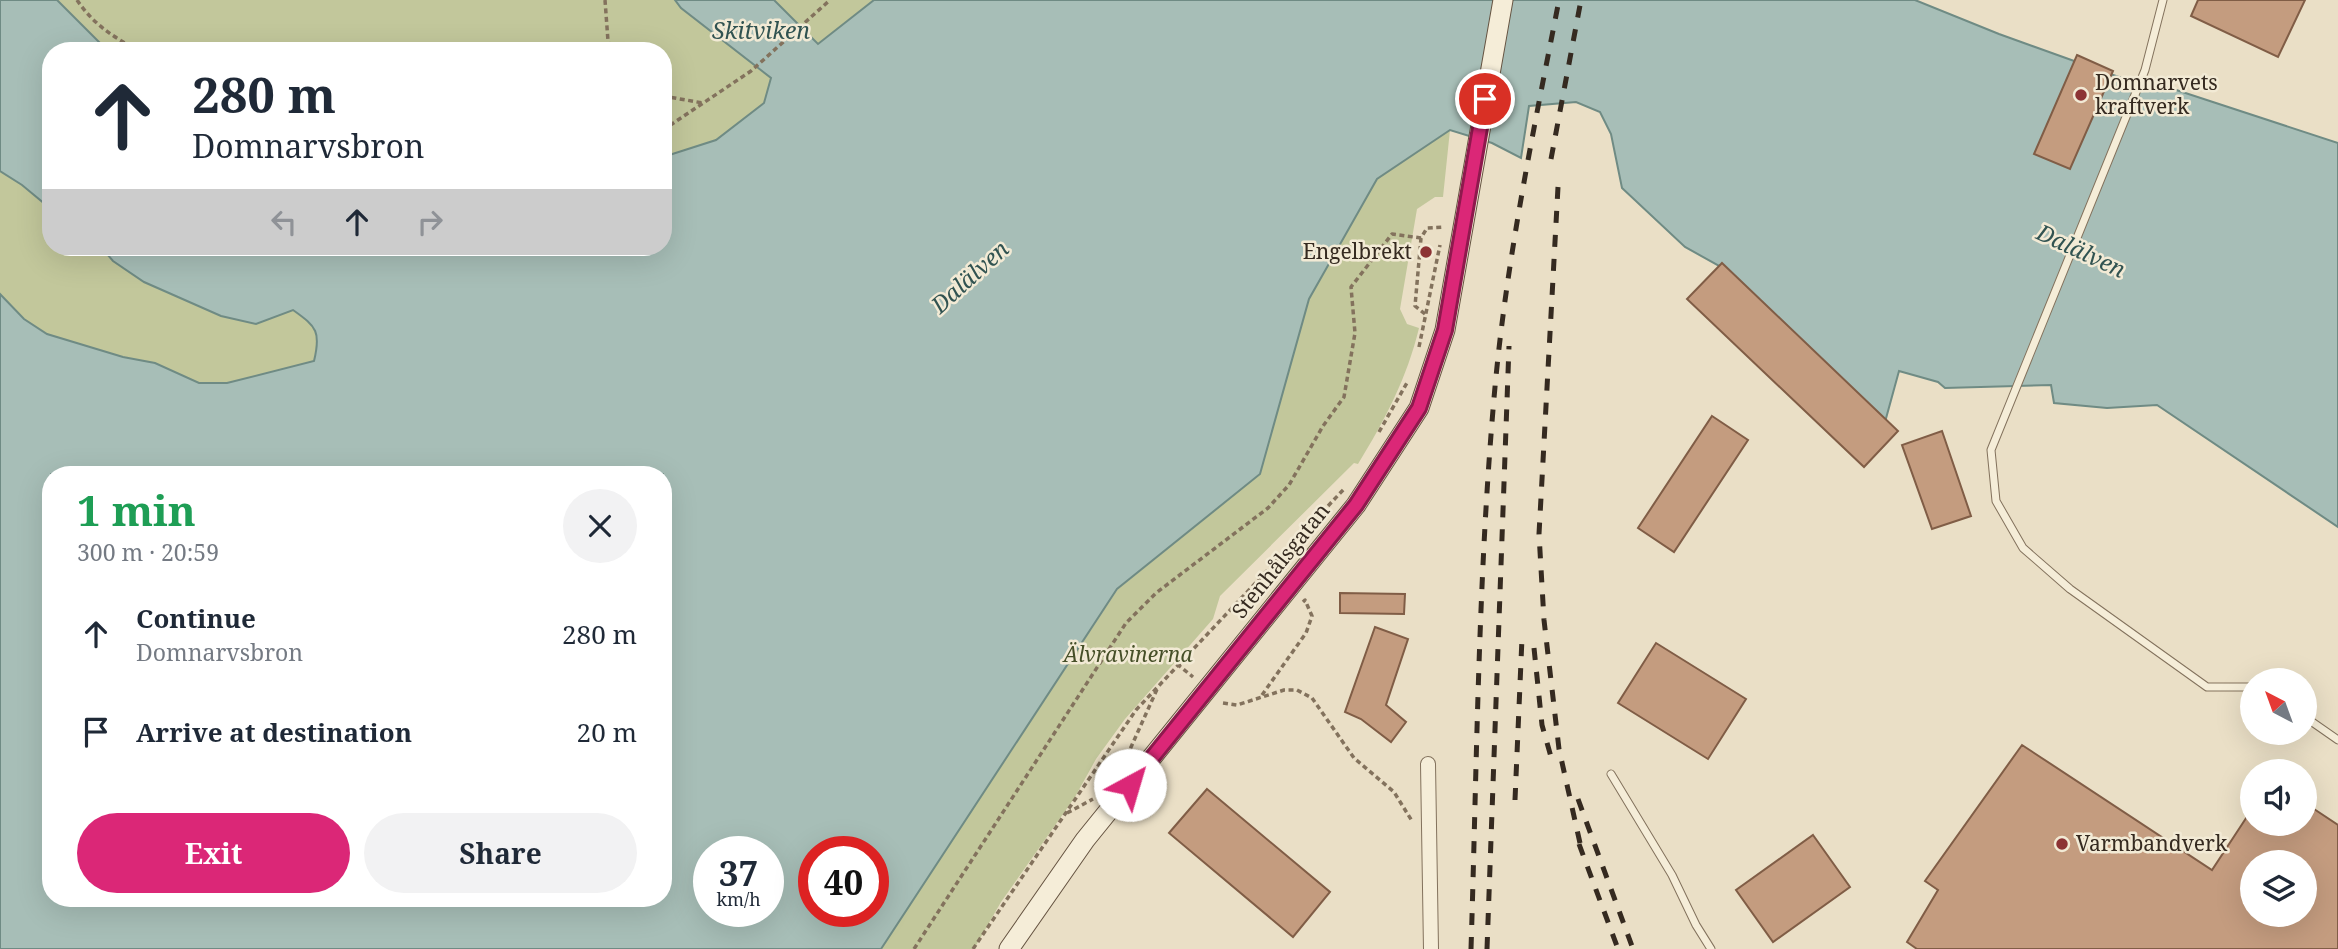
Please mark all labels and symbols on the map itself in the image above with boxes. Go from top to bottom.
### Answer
water label: Skitviken [712,14,810,46]
place label: Domnarvets kraftverk [2095,68,2218,120]
pin [1455,69,1515,129]
marker: Domnarvets kraftverk [2073,87,2089,103]
water label: Dalälven [2031,215,2131,285]
water label: Dalälven [923,233,1015,321]
place label: Engelbrekt [1303,237,1412,265]
marker: Engelbrekt [1418,244,1434,260]
street label: Stenhålsgatan [1225,497,1335,624]
park label: Älvravinerna [1061,640,1193,668]
north arrow [2240,668,2317,746]
position arrow [1093,748,1167,822]
place label: Varmbandverk [2076,829,2228,857]
speed limit sign: 40 [798,836,889,927]
marker: Varmbandverk [2054,836,2070,852]

